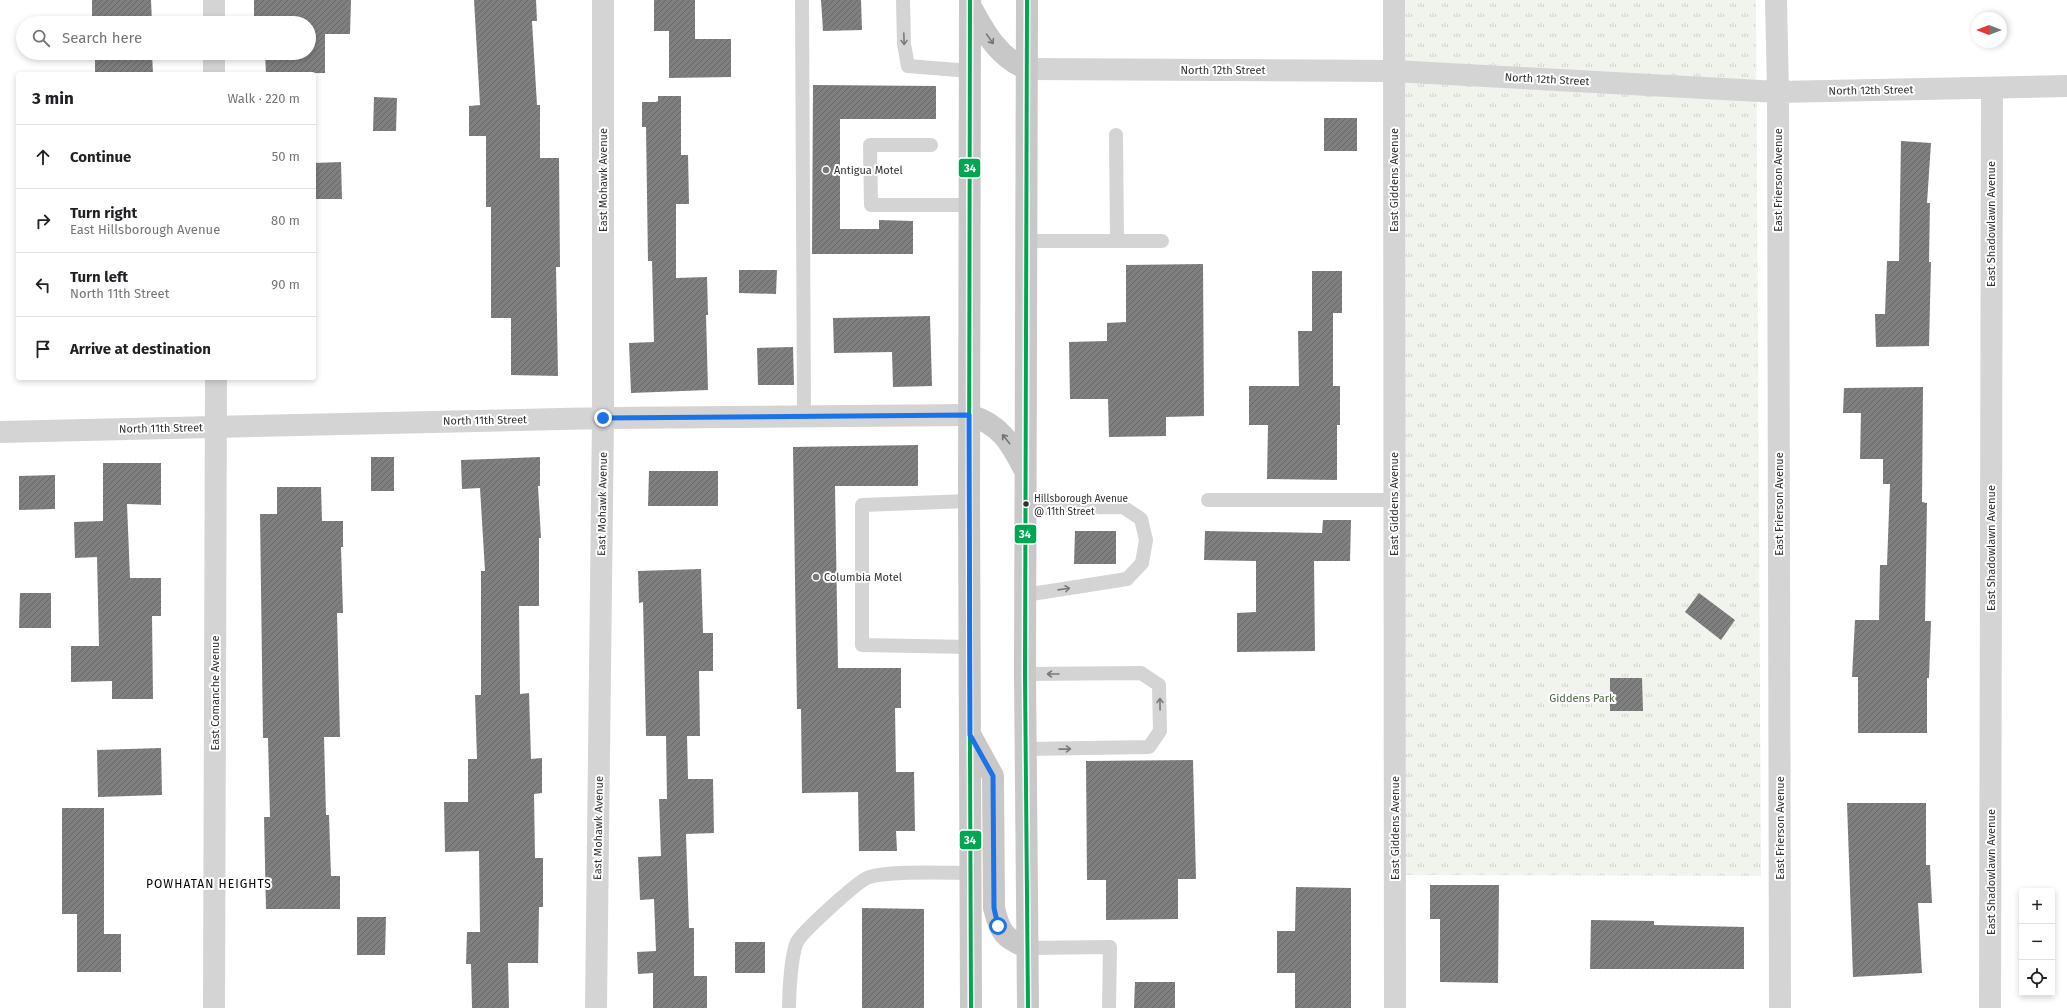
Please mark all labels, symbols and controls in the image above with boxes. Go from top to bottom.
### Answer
north arrow [1971,12,2007,48]
search box [16,16,316,60]
icon: search [30,27,52,49]
text: Search here [62,29,142,47]
one-way arrow [900,32,908,45]
one-way arrow [986,33,994,44]
street label: North 12th Street [1181,64,1265,77]
street label: North 12th Street [1504,71,1590,88]
street label: North 12th Street [1828,83,1914,98]
text: 3 min [32,88,74,109]
text: Walk · 220 m [228,91,300,106]
street label: East Mohawk Avenue [597,128,610,232]
street label: East Giddens Avenue [1388,128,1401,232]
street label: East Frierson Avenue [1772,128,1785,232]
icon: ahead [32,146,54,168]
text: Continue [70,148,131,166]
text: 50 m [272,149,300,164]
line badge: 34 [958,158,981,178]
street label: East Shadowlawn Avenue [1985,161,1998,287]
text: 34 [963,162,976,175]
place label: Antigua Motel [834,164,903,177]
marker: Antigua Motel [821,165,831,175]
text: Turn right [70,204,137,222]
icon: right [32,210,54,232]
text: 80 m [271,213,300,228]
text: East Hillsborough Avenue [70,222,220,237]
text: Turn left [70,268,128,286]
icon: left [32,274,54,296]
text: 90 m [271,277,300,292]
text: North 11th Street [70,286,169,301]
icon: arrive [32,338,54,360]
text: Arrive at destination [70,340,211,358]
route end [594,409,612,427]
street label: North 11th Street [443,413,527,428]
street label: North 11th Street [119,421,203,436]
one-way arrow [1001,433,1010,444]
street label: East Mohawk Avenue [595,452,610,556]
street label: East Giddens Avenue [1388,452,1401,556]
street label: East Frierson Avenue [1773,452,1786,556]
street label: East Shadowlawn Avenue [1985,485,1998,611]
place label: Hillsborough Avenue @ 11th Street [1034,493,1128,518]
marker: Hillsborough Avenue @ 11th Street [1021,499,1031,509]
line badge: 34 [1014,524,1037,544]
text: 34 [1018,528,1031,541]
place label: Columbia Motel [824,571,902,584]
marker: Columbia Motel [811,572,821,582]
one-way arrow [1057,585,1070,593]
street label: East Comanche Avenue [209,636,222,751]
one-way arrow [1047,670,1060,678]
park label: Giddens Park [1549,692,1615,705]
one-way arrow [1156,698,1163,711]
one-way arrow [1058,745,1071,752]
street label: East Mohawk Avenue [591,776,606,880]
street label: East Giddens Avenue [1389,776,1402,880]
street label: East Frierson Avenue [1774,776,1787,880]
street label: East Shadowlawn Avenue [1985,809,1998,935]
line badge: 34 [959,830,982,850]
text: 34 [963,834,976,847]
district label: POWHATAN HEIGHTS [146,877,272,891]
map controls [2019,888,2055,996]
button: + [2019,888,2055,924]
route start [989,917,1007,935]
button: − [2019,924,2055,960]
button: locate [2019,960,2055,996]

